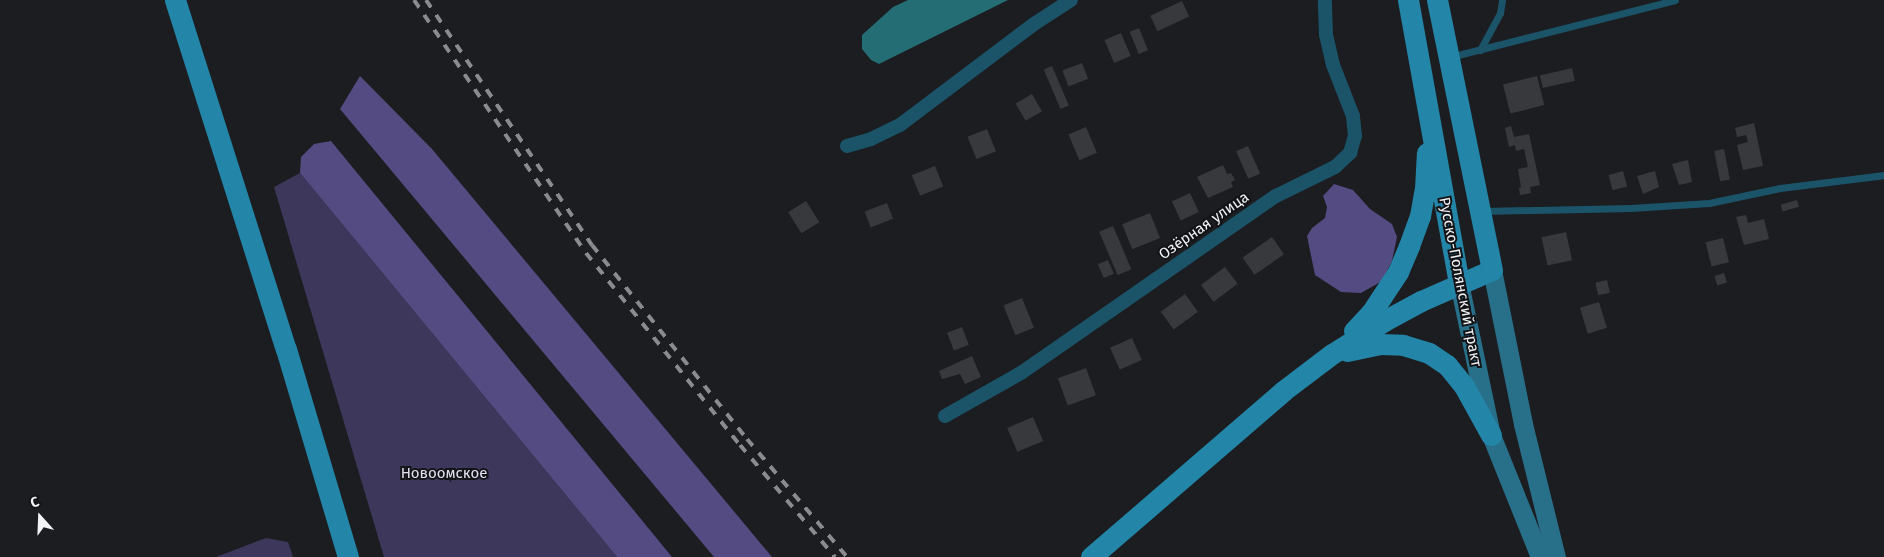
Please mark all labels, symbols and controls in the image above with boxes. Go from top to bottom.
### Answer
street label: Озёрная улица [1155,188,1253,264]
street label: Русско-Полянский тракт [1435,196,1485,368]
park label: Новоомское [401,465,487,483]
north arrow [15,492,65,542]
text: С [28,493,41,512]

